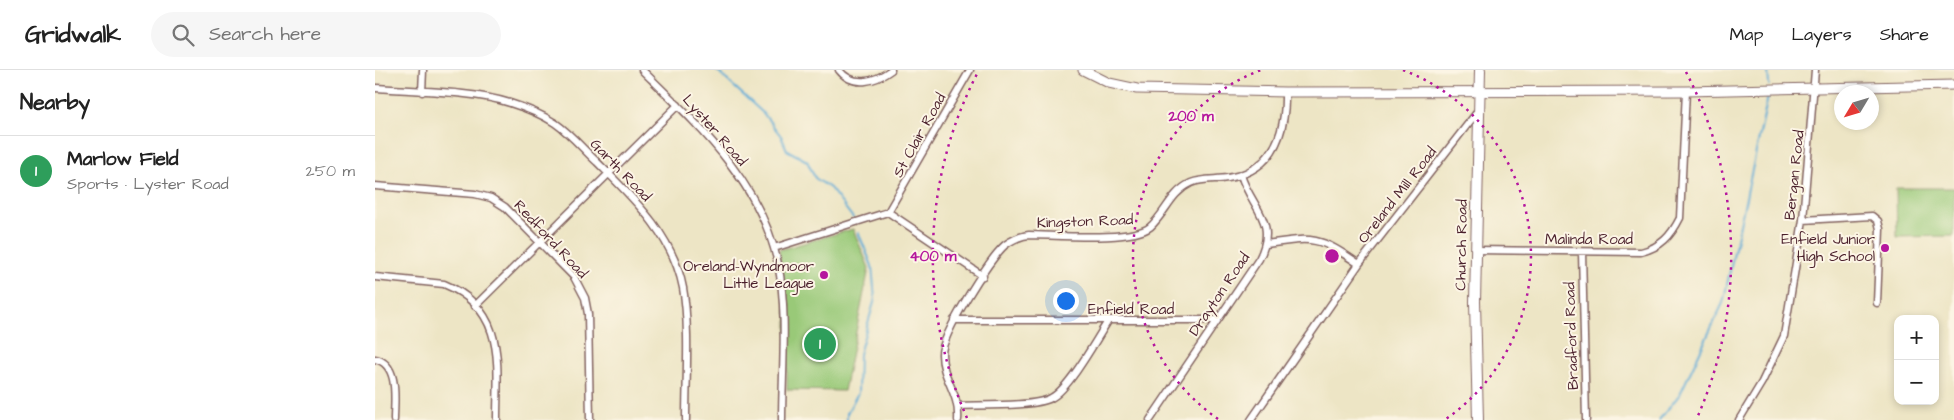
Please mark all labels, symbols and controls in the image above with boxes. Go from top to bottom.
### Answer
search box [151,12,501,57]
text: Gridwalk [25,18,121,52]
icon: search [169,21,197,49]
text: Search here [209,21,321,48]
text: Map [1729,22,1763,47]
text: Layers [1791,22,1852,47]
text: Share [1880,22,1929,47]
north arrow [1834,85,1879,130]
text: Nearby [20,88,90,117]
street label: St Clair Road [888,89,951,181]
street label: Lyster Road [677,90,752,172]
text: 200 m [1167,106,1214,127]
street label: Bergan Road [1779,129,1811,221]
street label: Garth Road [585,134,656,207]
street label: Oreland Mill Road [1353,142,1442,248]
text: Marlow Field [67,146,179,173]
text: 1 [35,160,37,182]
text: 250 m [306,160,355,182]
text: Sports · Lyster Road [67,173,229,195]
street label: Redford Road [509,196,593,283]
street label: Church Road [1450,199,1473,291]
street label: Kingston Road [1036,209,1134,235]
street label: Malinda Road [1545,229,1633,250]
place label: Enfield Junior High School [1781,229,1875,268]
marker: Enfield Junior High School [1879,242,1891,254]
text: 400 m [910,246,957,267]
centre of rings [1323,247,1341,265]
street label: Drayton Road [1184,248,1256,341]
place label: Oreland-Wyndmoor Little League [683,256,814,295]
marker: Oreland-Wyndmoor Little League [818,269,830,281]
street label: Bradford Road [1559,281,1584,390]
your location [1053,288,1079,314]
street label: Enfield Road [1088,299,1174,320]
map controls [1894,315,1939,405]
button: + [1894,315,1939,360]
pin: 1 [804,325,836,363]
button: − [1894,360,1939,405]

